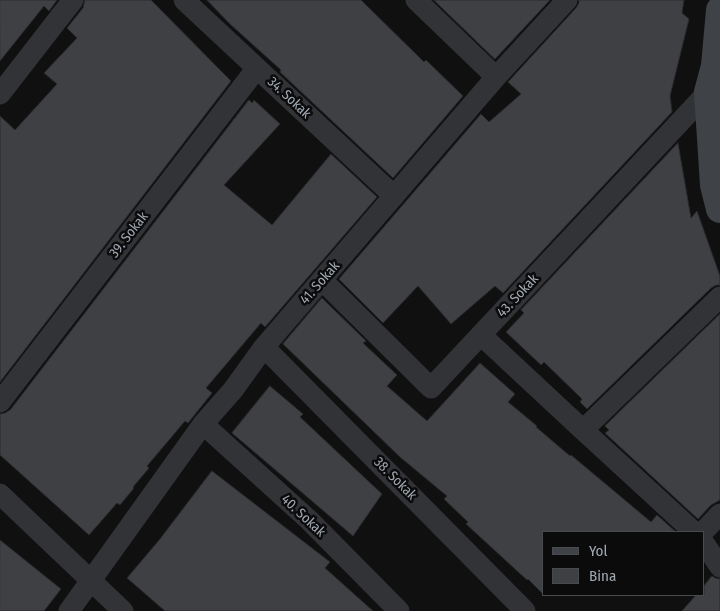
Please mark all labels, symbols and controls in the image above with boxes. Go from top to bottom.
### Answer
street label: 34. Sokak [264,74,314,122]
street label: 39. Sokak [106,209,152,261]
street label: 41. Sokak [297,258,343,308]
street label: 43. Sokak [494,271,542,321]
street label: 38. Sokak [370,454,420,504]
street label: 40. Sokak [277,491,329,541]
legend [542,531,705,596]
text: Yol [589,542,607,560]
text: Bina [589,567,616,585]

